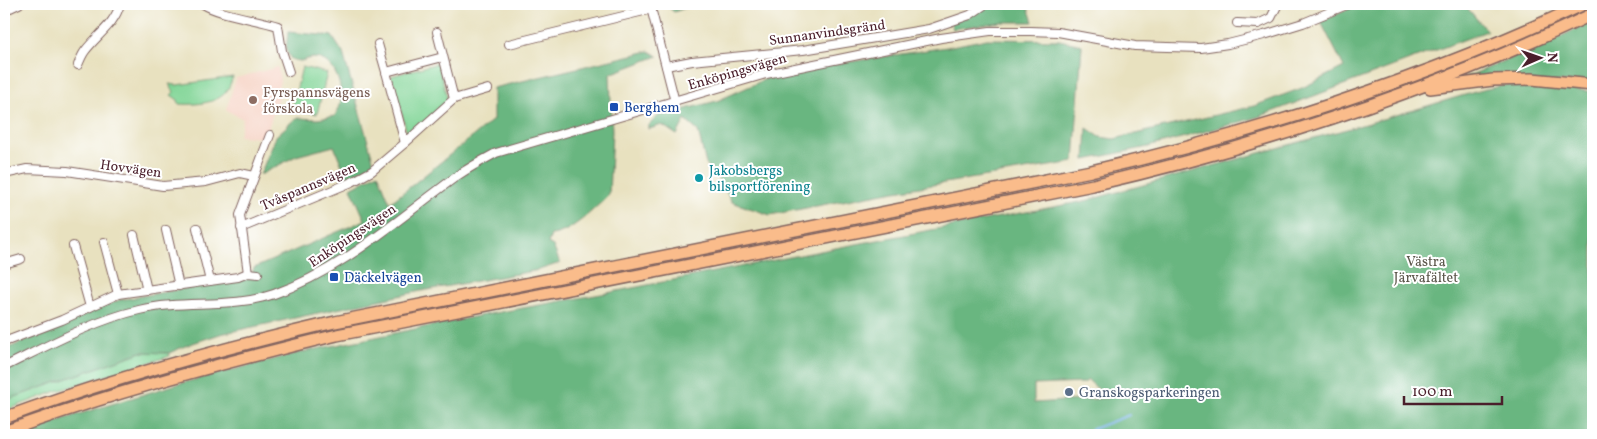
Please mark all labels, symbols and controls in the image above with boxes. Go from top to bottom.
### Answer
street label: Sunnanvindsgränd [768,16,887,51]
north arrow [1514,32,1564,82]
street label: Enköpingsvägen [686,49,789,96]
text: N [1542,52,1561,63]
place label: Fyrspannsvägens förskola [263,84,370,119]
marker: Fyrspannsvägens förskola [247,94,259,106]
place label: Berghem [624,99,680,118]
marker: Berghem [608,101,620,113]
street label: Hovvägen [99,156,163,183]
street label: Tvåspannsvägen [258,159,359,216]
place label: Jakobsbergs bilsportförening [709,162,810,197]
marker: Jakobsbergs bilsportförening [693,172,705,184]
street label: Enköpingsvägen [305,200,400,273]
park label: Västra Järvafältet [1394,253,1458,288]
place label: Däckelvägen [344,269,422,288]
marker: Däckelvägen [328,271,340,283]
scale bar [1404,374,1502,406]
text: 100 m [1412,382,1452,403]
place label: Granskogsparkeringen [1079,384,1220,403]
marker: Granskogsparkeringen [1063,386,1075,398]

